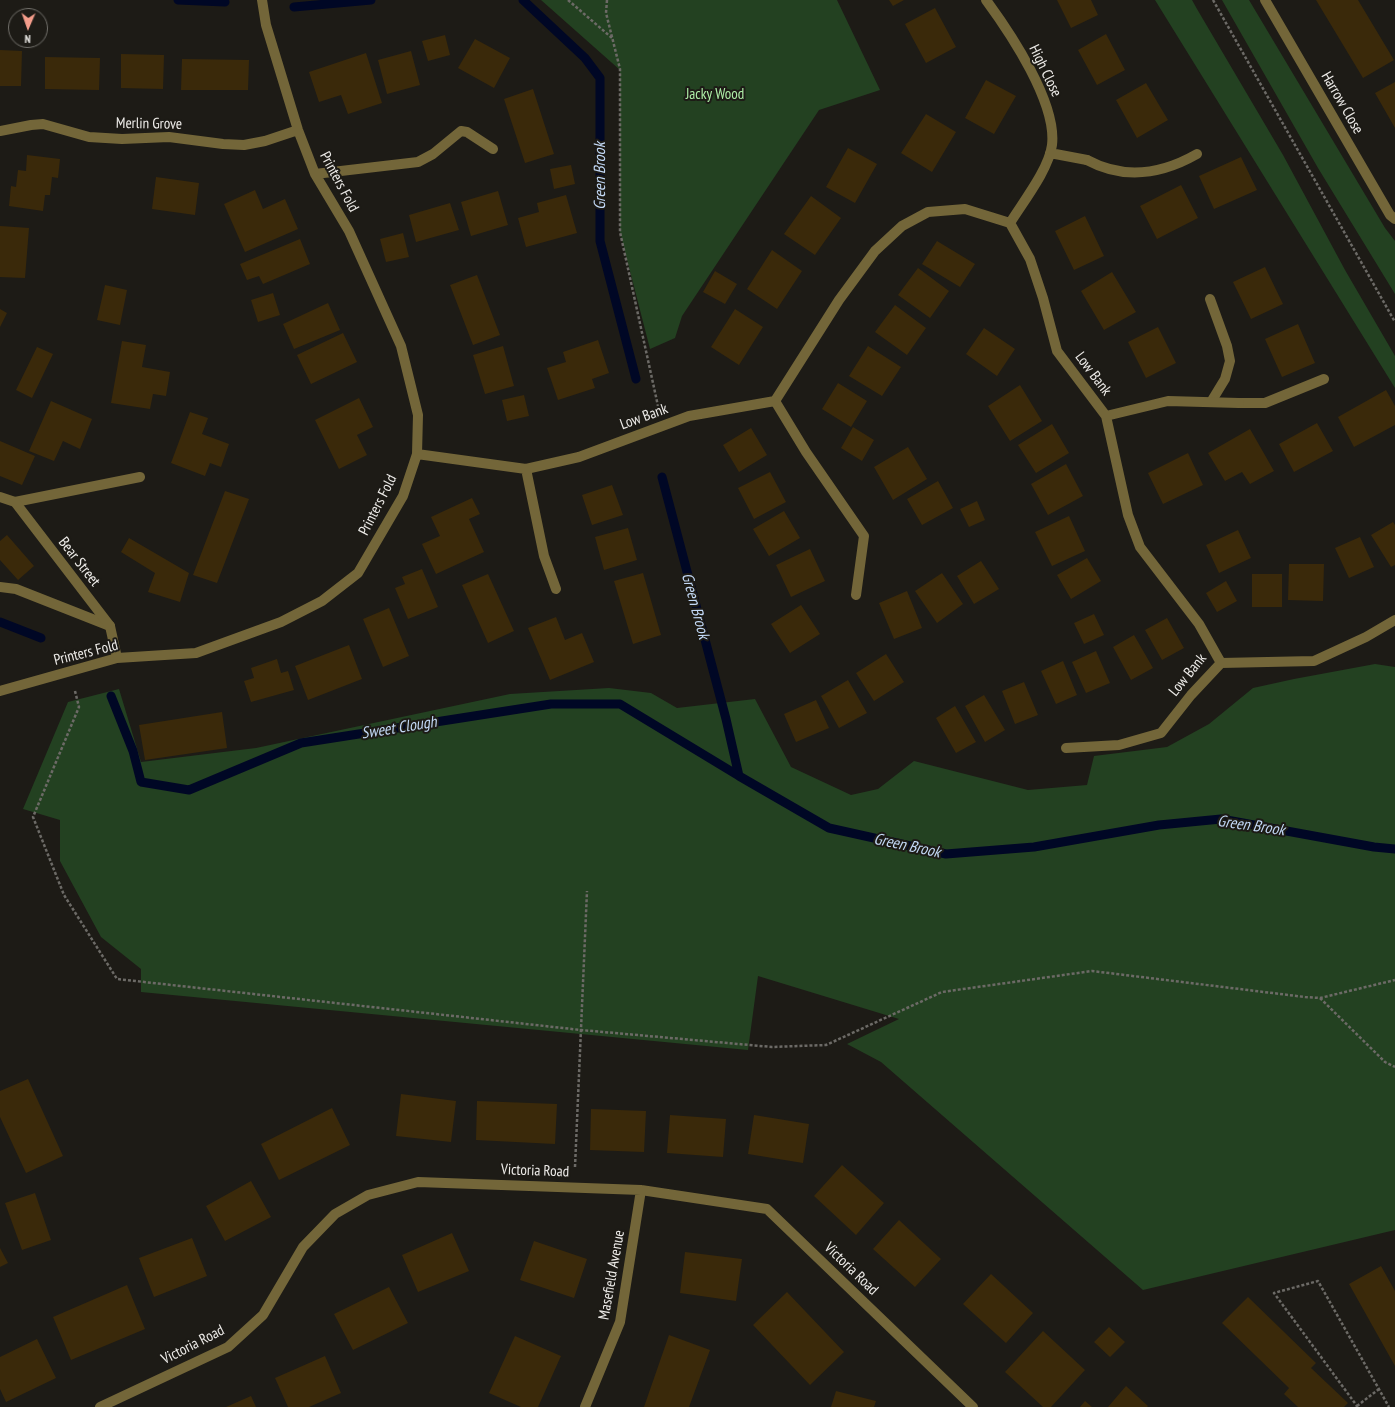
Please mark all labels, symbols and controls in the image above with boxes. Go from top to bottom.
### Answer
north arrow [8,8,48,48]
text: N [24,32,31,46]
street label: High Close [1025,42,1065,100]
street label: Harrow Close [1317,69,1367,137]
park label: Jacky Wood [686,86,744,104]
street label: Merlin Grove [116,114,182,134]
water label: Green Brook [590,142,610,210]
street label: Printers Fold [316,149,362,215]
street label: Low Bank [1071,349,1115,399]
street label: Low Bank [618,400,670,434]
street label: Printers Fold [355,472,401,538]
street label: Bear Street [54,534,104,590]
water label: Green Brook [677,571,713,641]
street label: Printers Fold [52,636,120,670]
street label: Low Bank [1165,650,1211,700]
water label: Sweet Clough [360,713,438,743]
water label: Green Brook [1216,812,1286,840]
water label: Green Brook [872,830,942,862]
street label: Victoria Road [501,1161,569,1181]
street label: Masefield Avenue [595,1229,629,1321]
street label: Victoria Road [820,1239,882,1299]
street label: Victoria Road [159,1322,227,1368]

